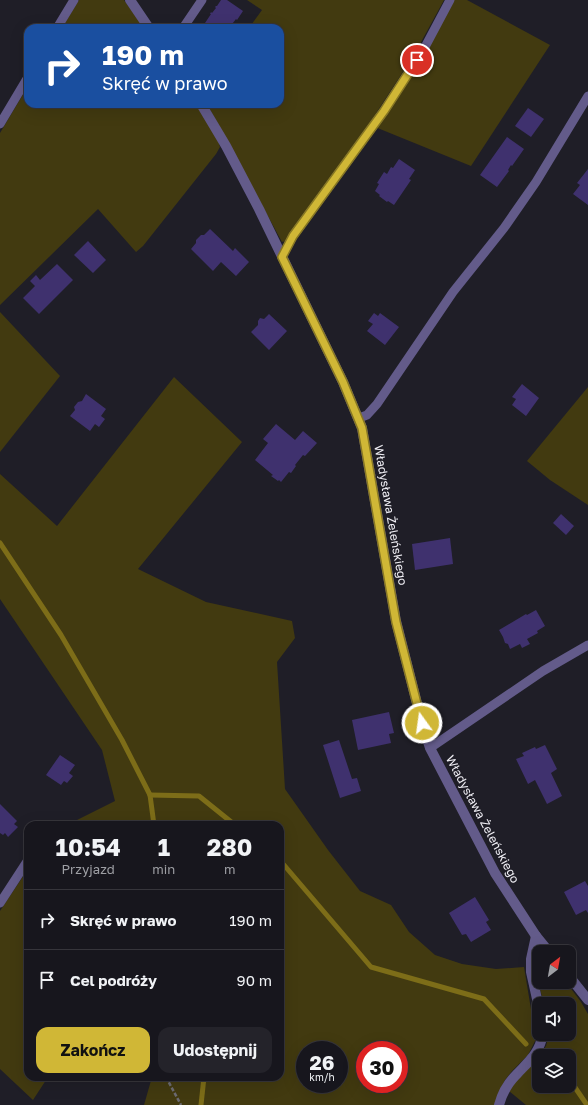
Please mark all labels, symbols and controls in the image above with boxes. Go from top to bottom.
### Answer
text: 190 m [102,38,184,71]
icon: right [36,40,88,92]
pin [400,43,434,77]
icon: arrive [406,49,428,71]
text: Skręć w prawo [102,72,227,94]
street label: Władysława Żeleńskiego [371,444,411,586]
position arrow [401,702,443,744]
street label: Władysława Żeleńskiego [443,753,523,885]
text: 10:54 [56,832,121,861]
text: 1 [158,832,170,861]
text: 280 [207,832,252,861]
text: Przyjazd [62,861,115,877]
text: min [152,861,175,877]
text: m [224,861,235,877]
icon: right [36,909,58,931]
text: Skręć w prawo [70,911,177,929]
text: 190 m [229,911,272,929]
north arrow [532,945,576,989]
map controls [532,945,576,1093]
icon: arrive [36,969,58,991]
text: Cel podróży [70,971,157,989]
text: 90 m [237,971,272,989]
button: sound [532,997,576,1041]
button: Zakończ [36,1027,150,1073]
button: Udostępnij [158,1027,272,1073]
speed limit sign: 30 [356,1041,408,1093]
button: layers [532,1049,576,1093]
text: 26 [310,1050,334,1074]
text: km/h [309,1071,335,1083]

